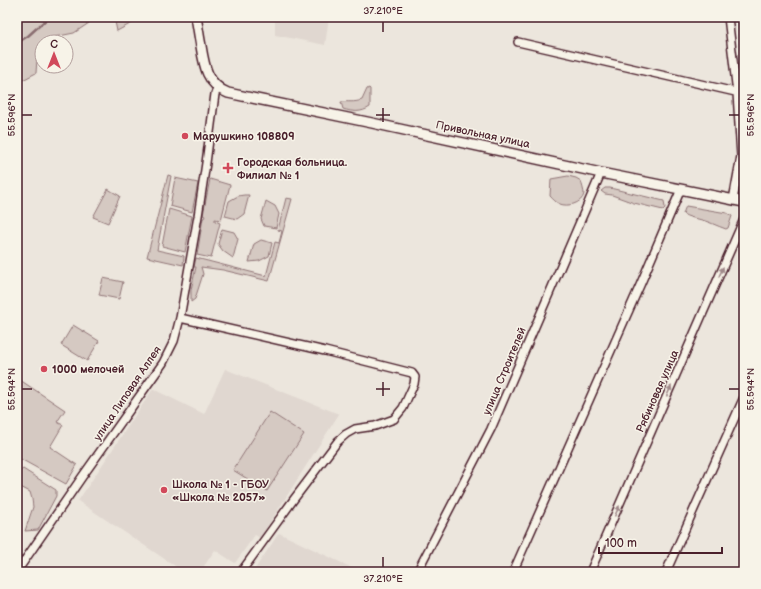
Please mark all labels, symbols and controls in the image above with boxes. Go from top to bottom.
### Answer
text: 37.210°E [363,5,403,17]
north arrow [34,34,74,74]
text: С [50,38,58,51]
text: 55.596°N [6,94,18,136]
text: 55.596°N [745,94,757,136]
street label: Привольная улица [435,118,532,151]
place label: Марушкино 108809 [193,130,295,143]
marker: Марушкино 108809 [180,131,190,141]
place label: Городская больница. Филиал № 1 [237,156,348,182]
marker: Городская больница. Филиал № 1 [222,162,234,174]
one-way arrow [718,267,724,278]
street label: улица Строителей [480,325,529,417]
street label: улица Липовая Аллея [91,343,164,443]
street label: Рябиновая улица [633,347,682,434]
place label: 1000 мелочей [52,363,124,376]
marker: 1000 мелочей [39,364,49,374]
text: 55.594°N [6,368,18,410]
text: 55.594°N [745,368,757,410]
one-way arrow [666,386,672,397]
place label: Школа № 1 - ГБОУ «Школа № 2057» [172,478,269,504]
marker: Школа № 1 - ГБОУ «Школа № 2057» [159,485,169,495]
one-way arrow [614,505,620,516]
scale bar [599,529,722,555]
text: 100 m [605,536,637,551]
text: 37.210°E [363,573,403,585]

